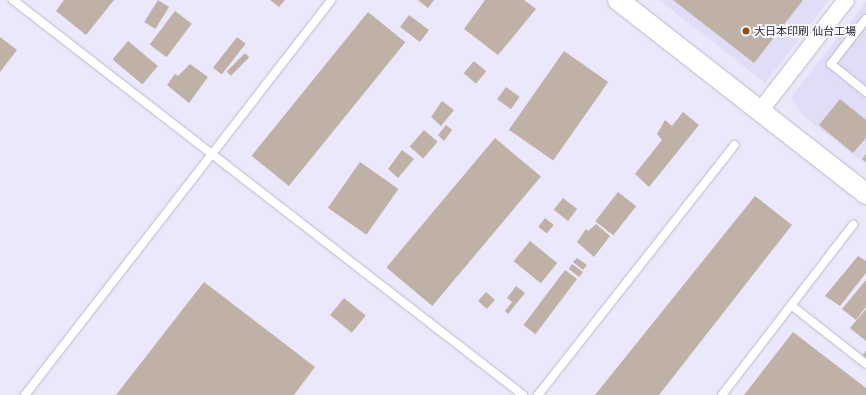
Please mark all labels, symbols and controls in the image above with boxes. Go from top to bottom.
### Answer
place label: 大日本印刷 仙台工場 [754,24,856,38]
marker: 大日本印刷 仙台工場 [741,26,751,36]

